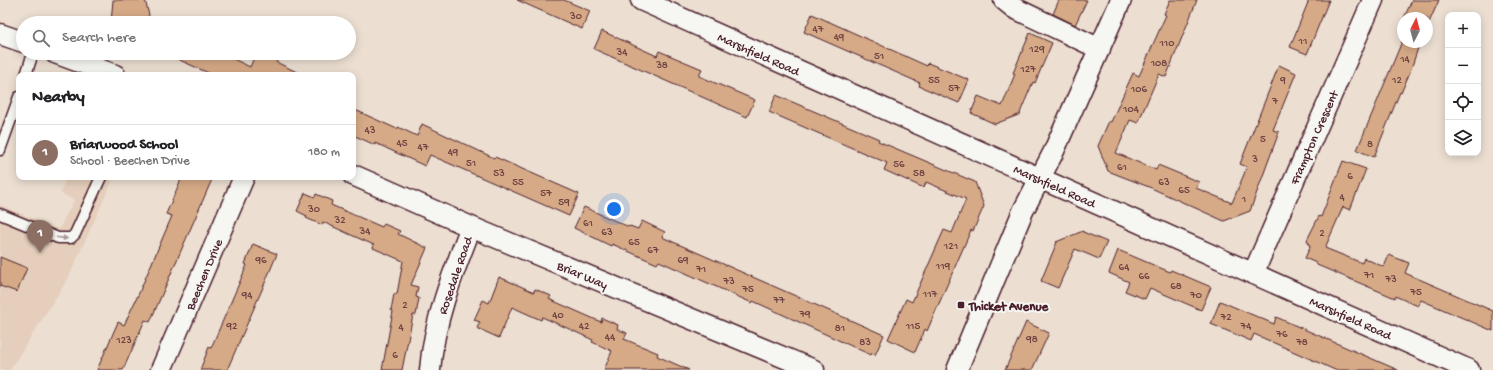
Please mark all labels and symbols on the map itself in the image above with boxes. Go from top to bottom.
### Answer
house number: 30 [569,11,582,23]
north arrow [1397,12,1433,48]
house number: 47 [813,24,824,36]
street label: Marshfield Road [715,31,803,81]
house number: 49 [834,32,845,44]
house number: 11 [1298,36,1307,48]
house number: 110 [1158,38,1175,50]
house number: 129 [1028,44,1045,56]
house number: 34 [616,47,628,59]
house number: 51 [874,51,884,63]
house number: 14 [1399,54,1411,66]
house number: 108 [1150,58,1167,70]
house number: 38 [655,60,668,72]
house number: 127 [1019,64,1036,76]
house number: 55 [928,75,940,87]
house number: 9 [1279,75,1286,87]
house number: 12 [1391,75,1403,87]
house number: 57 [948,83,960,95]
house number: 106 [1130,84,1148,96]
street label: Frampton Crescent [1287,87,1343,188]
house number: 7 [1271,96,1278,108]
house number: 104 [1122,104,1140,116]
house number: 43 [365,125,376,137]
house number: 5 [1260,134,1266,146]
house number: 45 [397,138,408,150]
house number: 8 [1367,139,1373,151]
house number: 47 [418,142,429,154]
house number: 49 [448,147,459,159]
house number: 3 [1251,154,1258,166]
house number: 51 [466,158,476,170]
house number: 56 [893,159,905,171]
house number: 61 [1117,162,1127,174]
street label: Marshfield Road [1011,163,1099,213]
house number: 53 [493,168,505,180]
house number: 58 [913,168,925,180]
house number: 6 [1347,171,1353,183]
house number: 55 [512,177,524,189]
house number: 63 [1158,177,1170,189]
house number: 65 [1178,185,1190,197]
house number: 57 [540,188,552,200]
house number: 4 [1339,192,1345,204]
house number: 1 [1241,194,1246,206]
house number: 59 [558,197,570,209]
your location [604,199,624,219]
house number: 30 [307,204,320,216]
house number: 32 [333,215,346,227]
house number: 61 [583,218,593,230]
pin: 1 [27,220,53,253]
house number: 34 [359,226,371,238]
house number: 63 [601,227,613,239]
house number: 2 [1319,228,1325,240]
one-way arrow [56,234,68,241]
street label: Rosedale Road [436,234,477,317]
street label: Beechen Drive [183,237,227,314]
house number: 65 [628,237,640,249]
house number: 121 [943,241,958,253]
house number: 67 [647,245,659,257]
house number: 96 [254,255,267,267]
house number: 69 [677,255,689,267]
street label: Briar Way [553,259,610,294]
house number: 119 [935,261,951,273]
house number: 64 [1119,262,1130,274]
house number: 71 [695,264,706,276]
house number: 71 [1363,270,1374,282]
house number: 66 [1138,271,1150,283]
house number: 73 [1384,274,1397,286]
house number: 73 [722,276,735,288]
house number: 68 [1170,281,1182,293]
house number: 75 [741,284,754,296]
house number: 75 [1409,287,1422,299]
house number: 117 [922,289,938,301]
house number: 94 [241,290,253,302]
house number: 70 [1189,290,1202,302]
house number: 77 [772,295,785,307]
street label: Marshfield Road [1307,295,1395,345]
house number: 2 [402,300,408,312]
marker: Thicket Avenue [956,300,966,310]
place label: Thicket Avenue [968,300,1049,315]
house number: 79 [798,309,811,321]
house number: 40 [552,310,564,322]
house number: 72 [1219,312,1232,324]
house number: 92 [226,321,238,333]
house number: 42 [579,321,590,333]
house number: 115 [905,321,921,333]
house number: 74 [1240,321,1252,333]
house number: 4 [398,322,404,334]
house number: 81 [835,323,845,335]
house number: 76 [1275,329,1288,341]
house number: 44 [605,332,616,344]
house number: 98 [1025,334,1038,346]
house number: 123 [115,335,132,347]
house number: 83 [859,337,871,349]
house number: 78 [1295,337,1308,349]
house number: 6 [392,350,398,362]

